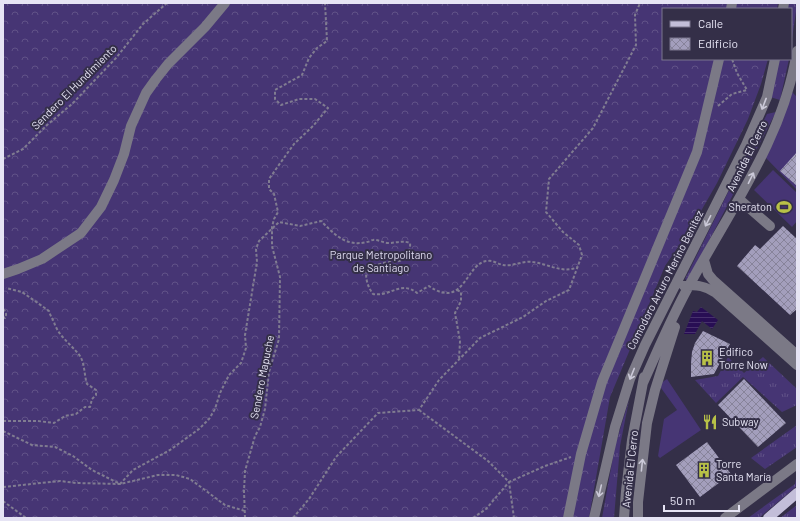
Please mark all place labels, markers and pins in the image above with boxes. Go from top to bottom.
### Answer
sports icon: Sheraton [775,198,793,216]
place label: Sheraton [729,200,772,213]
place label: Edifico Torre Now [719,345,768,371]
building icon: Edifico Torre Now [698,349,716,367]
restaurant icon: Subway [701,413,719,431]
place label: Subway [722,415,759,428]
place label: Torre Santa María [716,457,771,483]
building icon: Torre Santa María [695,461,713,479]

